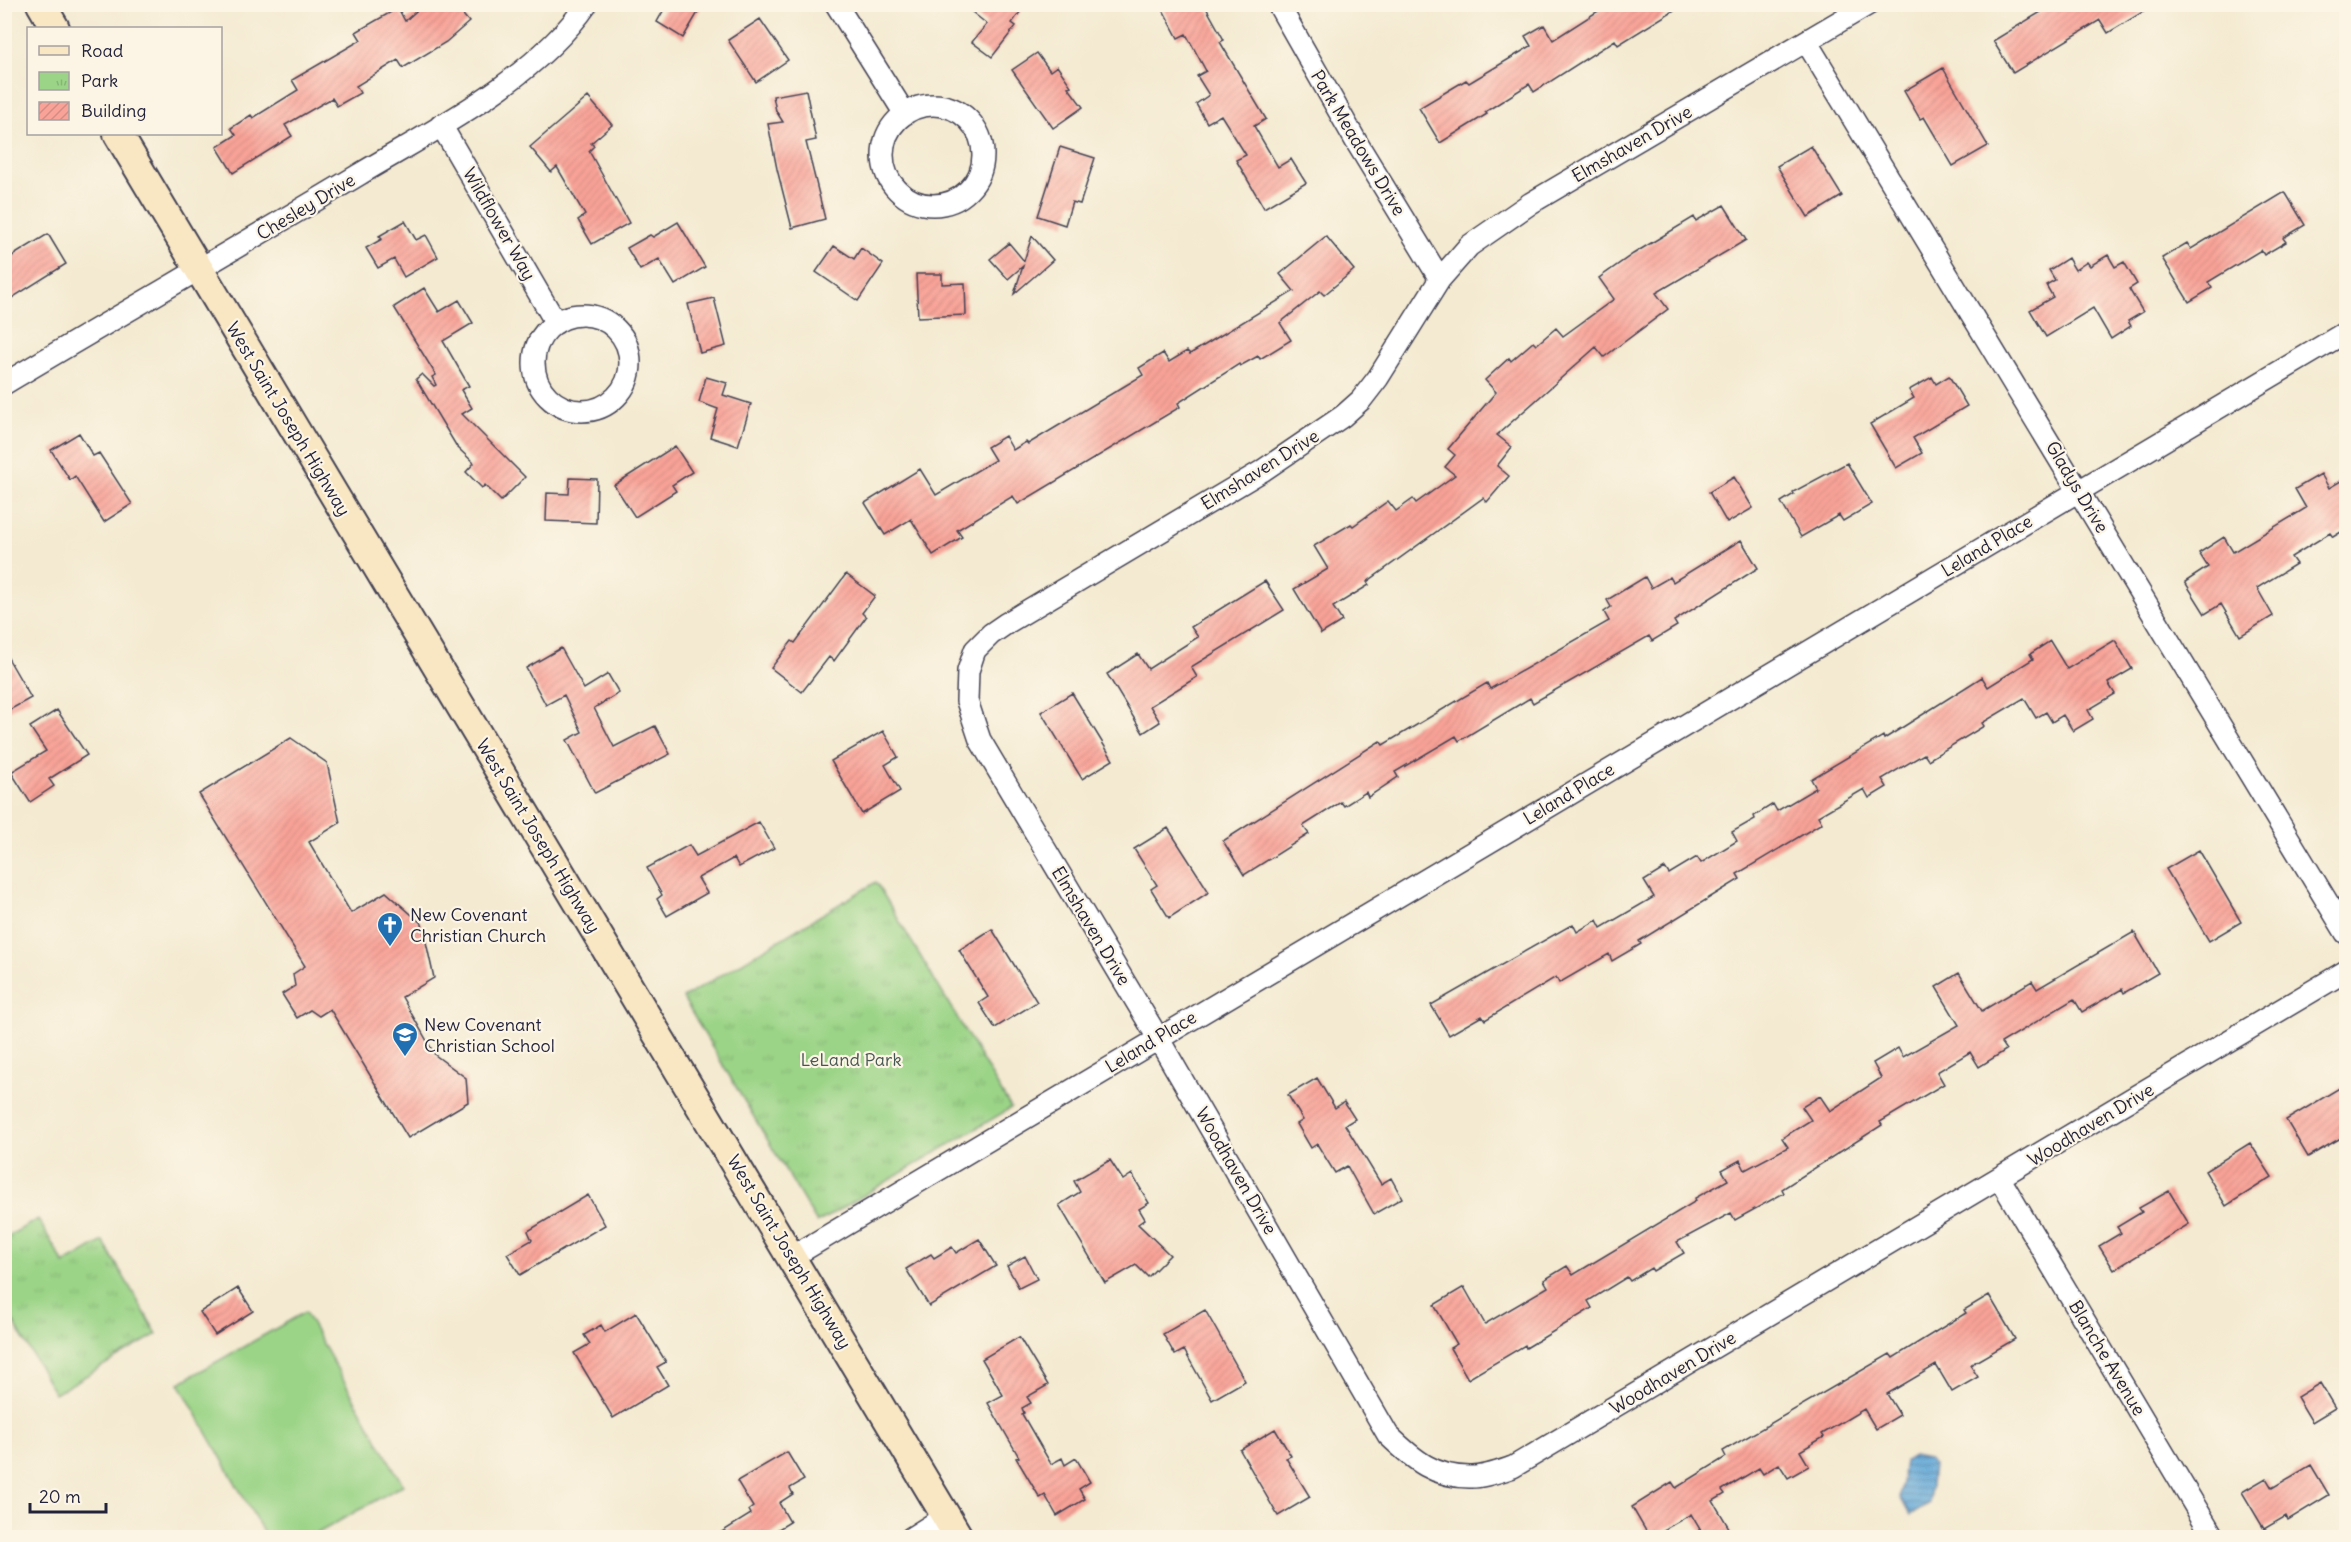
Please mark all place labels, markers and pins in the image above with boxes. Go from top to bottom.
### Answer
place label: New Covenant Christian Church [410,903,546,947]
church icon: New Covenant Christian Church [375,910,405,948]
place label: New Covenant Christian School [424,1013,555,1057]
school or university icon: New Covenant Christian School [390,1020,420,1058]

